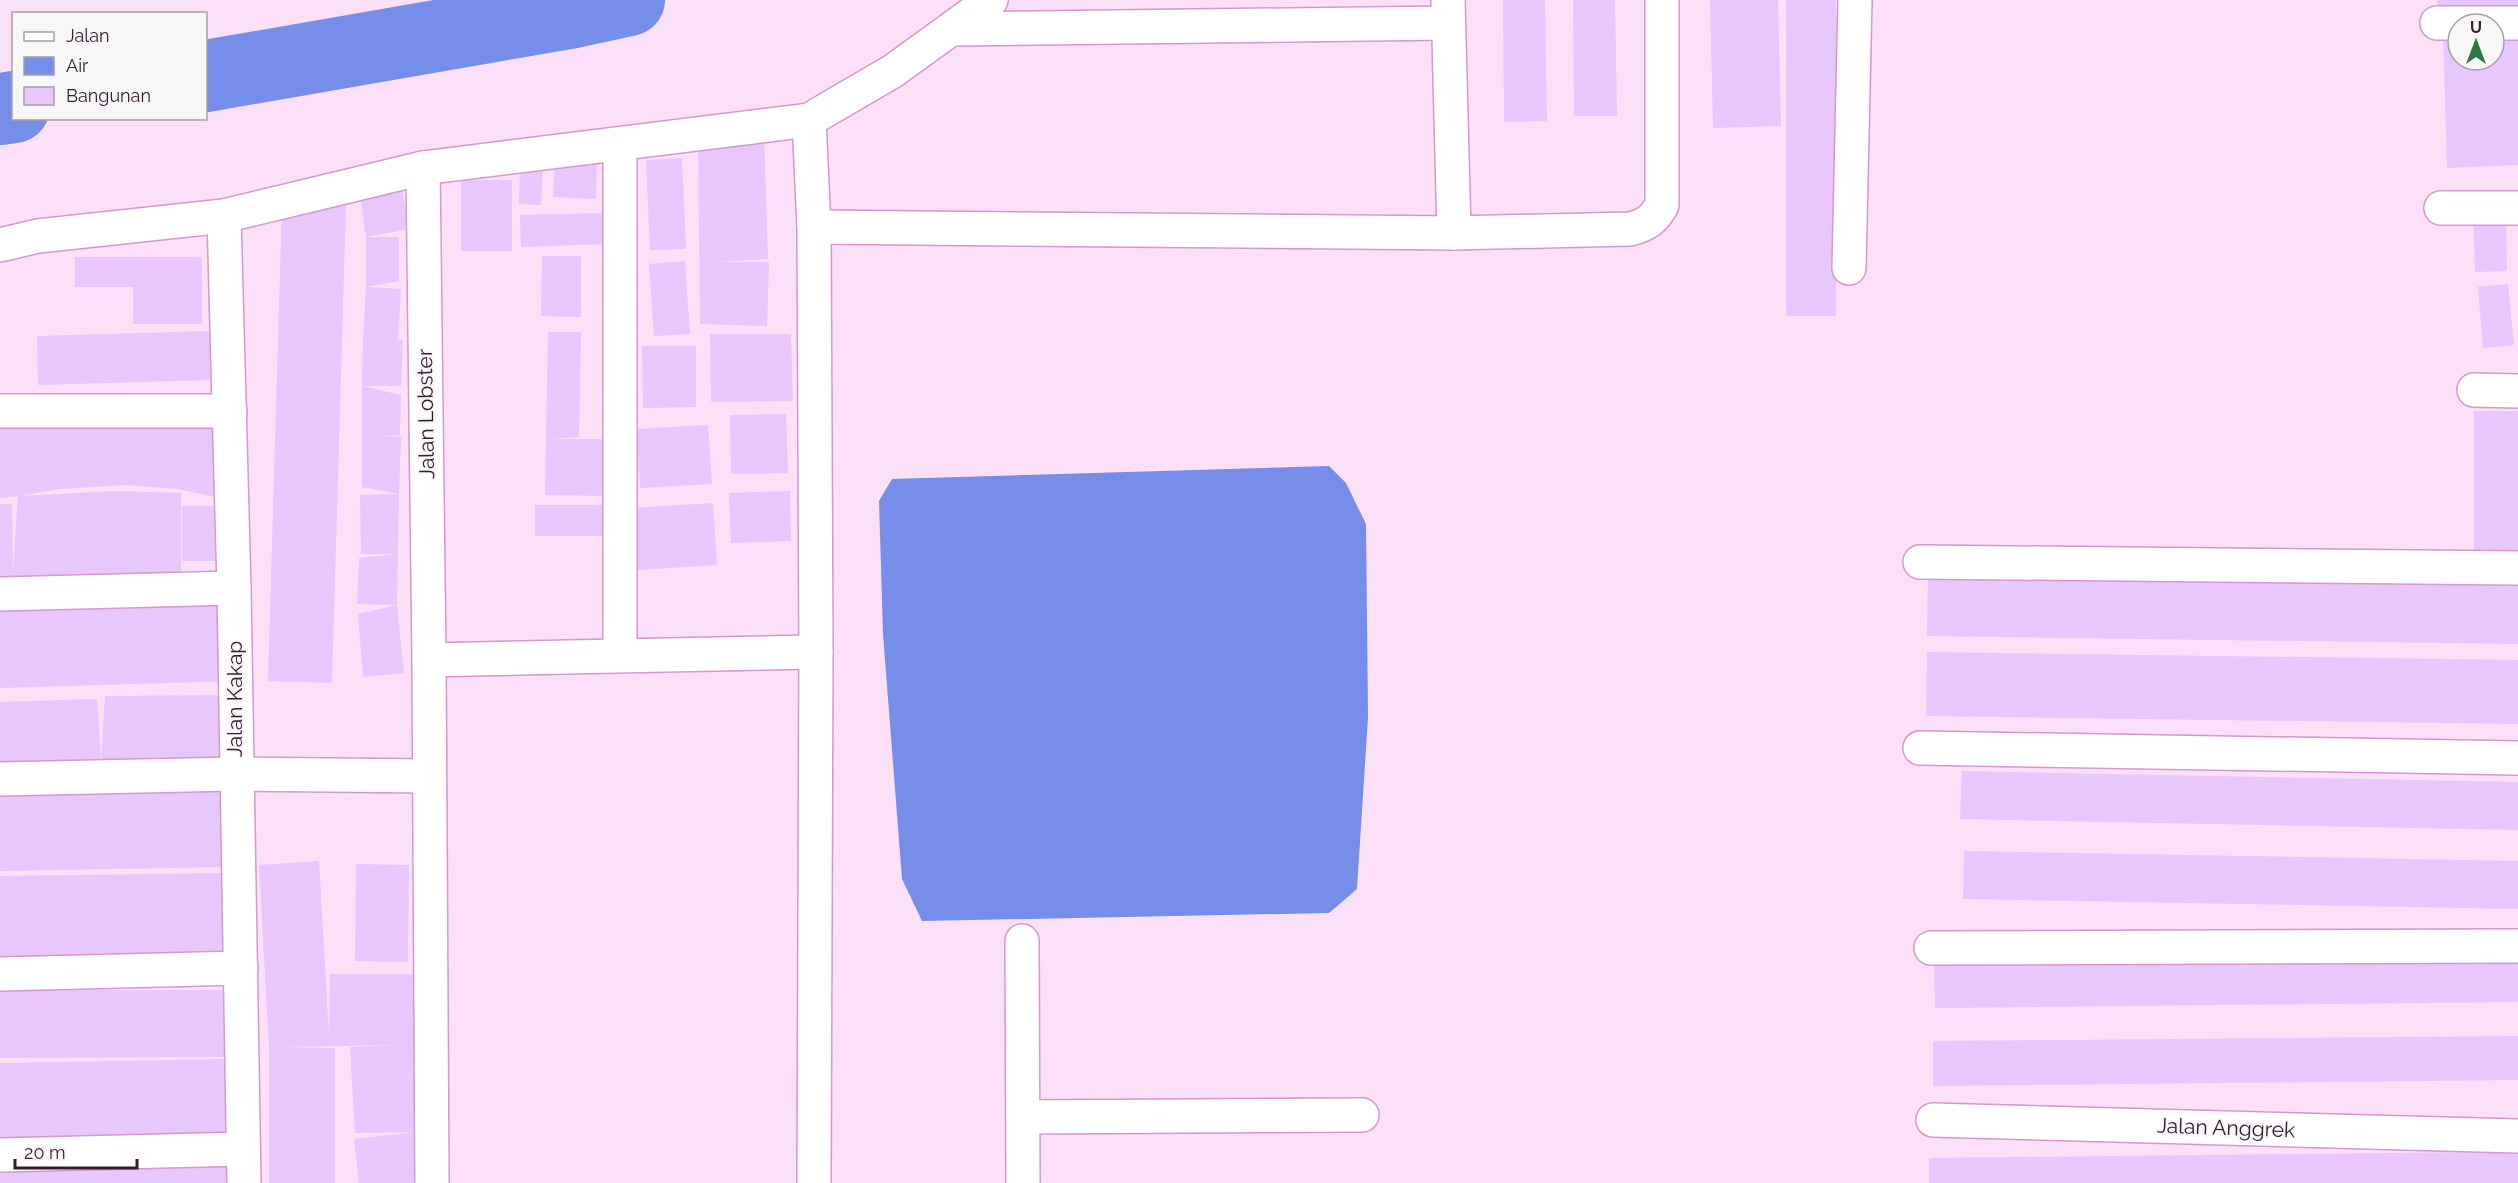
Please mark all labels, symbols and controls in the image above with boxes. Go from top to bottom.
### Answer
legend [12,12,207,120]
north arrow [2446,12,2506,72]
text: U [2470,18,2482,37]
text: Jalan [66,25,110,46]
text: Air [66,55,89,76]
text: Bangunan [66,85,151,106]
street label: Jalan Lobster [412,348,439,479]
street label: Jalan Kakap [222,641,247,757]
street label: Jalan Anggrek [2156,1113,2296,1142]
scale bar [15,1132,136,1170]
text: 20 m [24,1142,66,1163]

